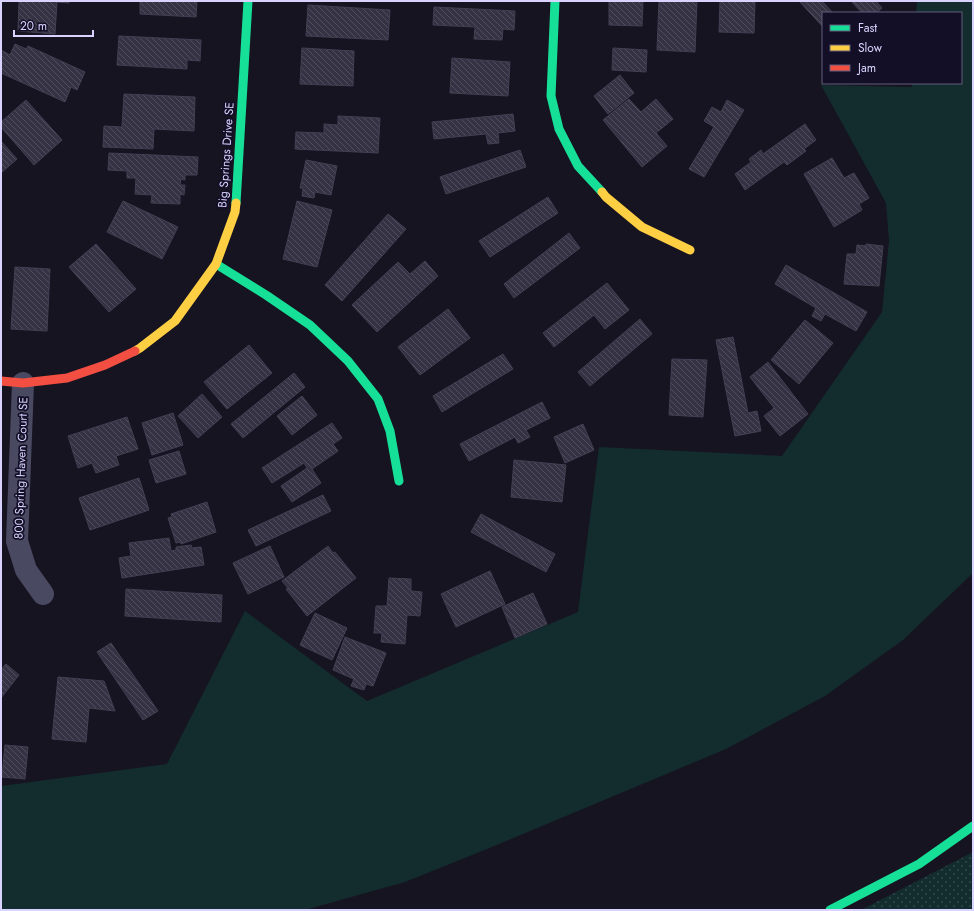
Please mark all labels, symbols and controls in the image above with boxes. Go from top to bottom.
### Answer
scale bar [14,12,93,38]
legend [822,12,962,84]
text: 20 m [20,17,47,35]
text: Fast [858,19,877,37]
text: Slow [858,39,883,57]
text: Jam [856,59,876,77]
street label: Big Springs Drive SE [213,102,239,208]
street label: 800 Spring Haven Court SE [10,397,32,539]

